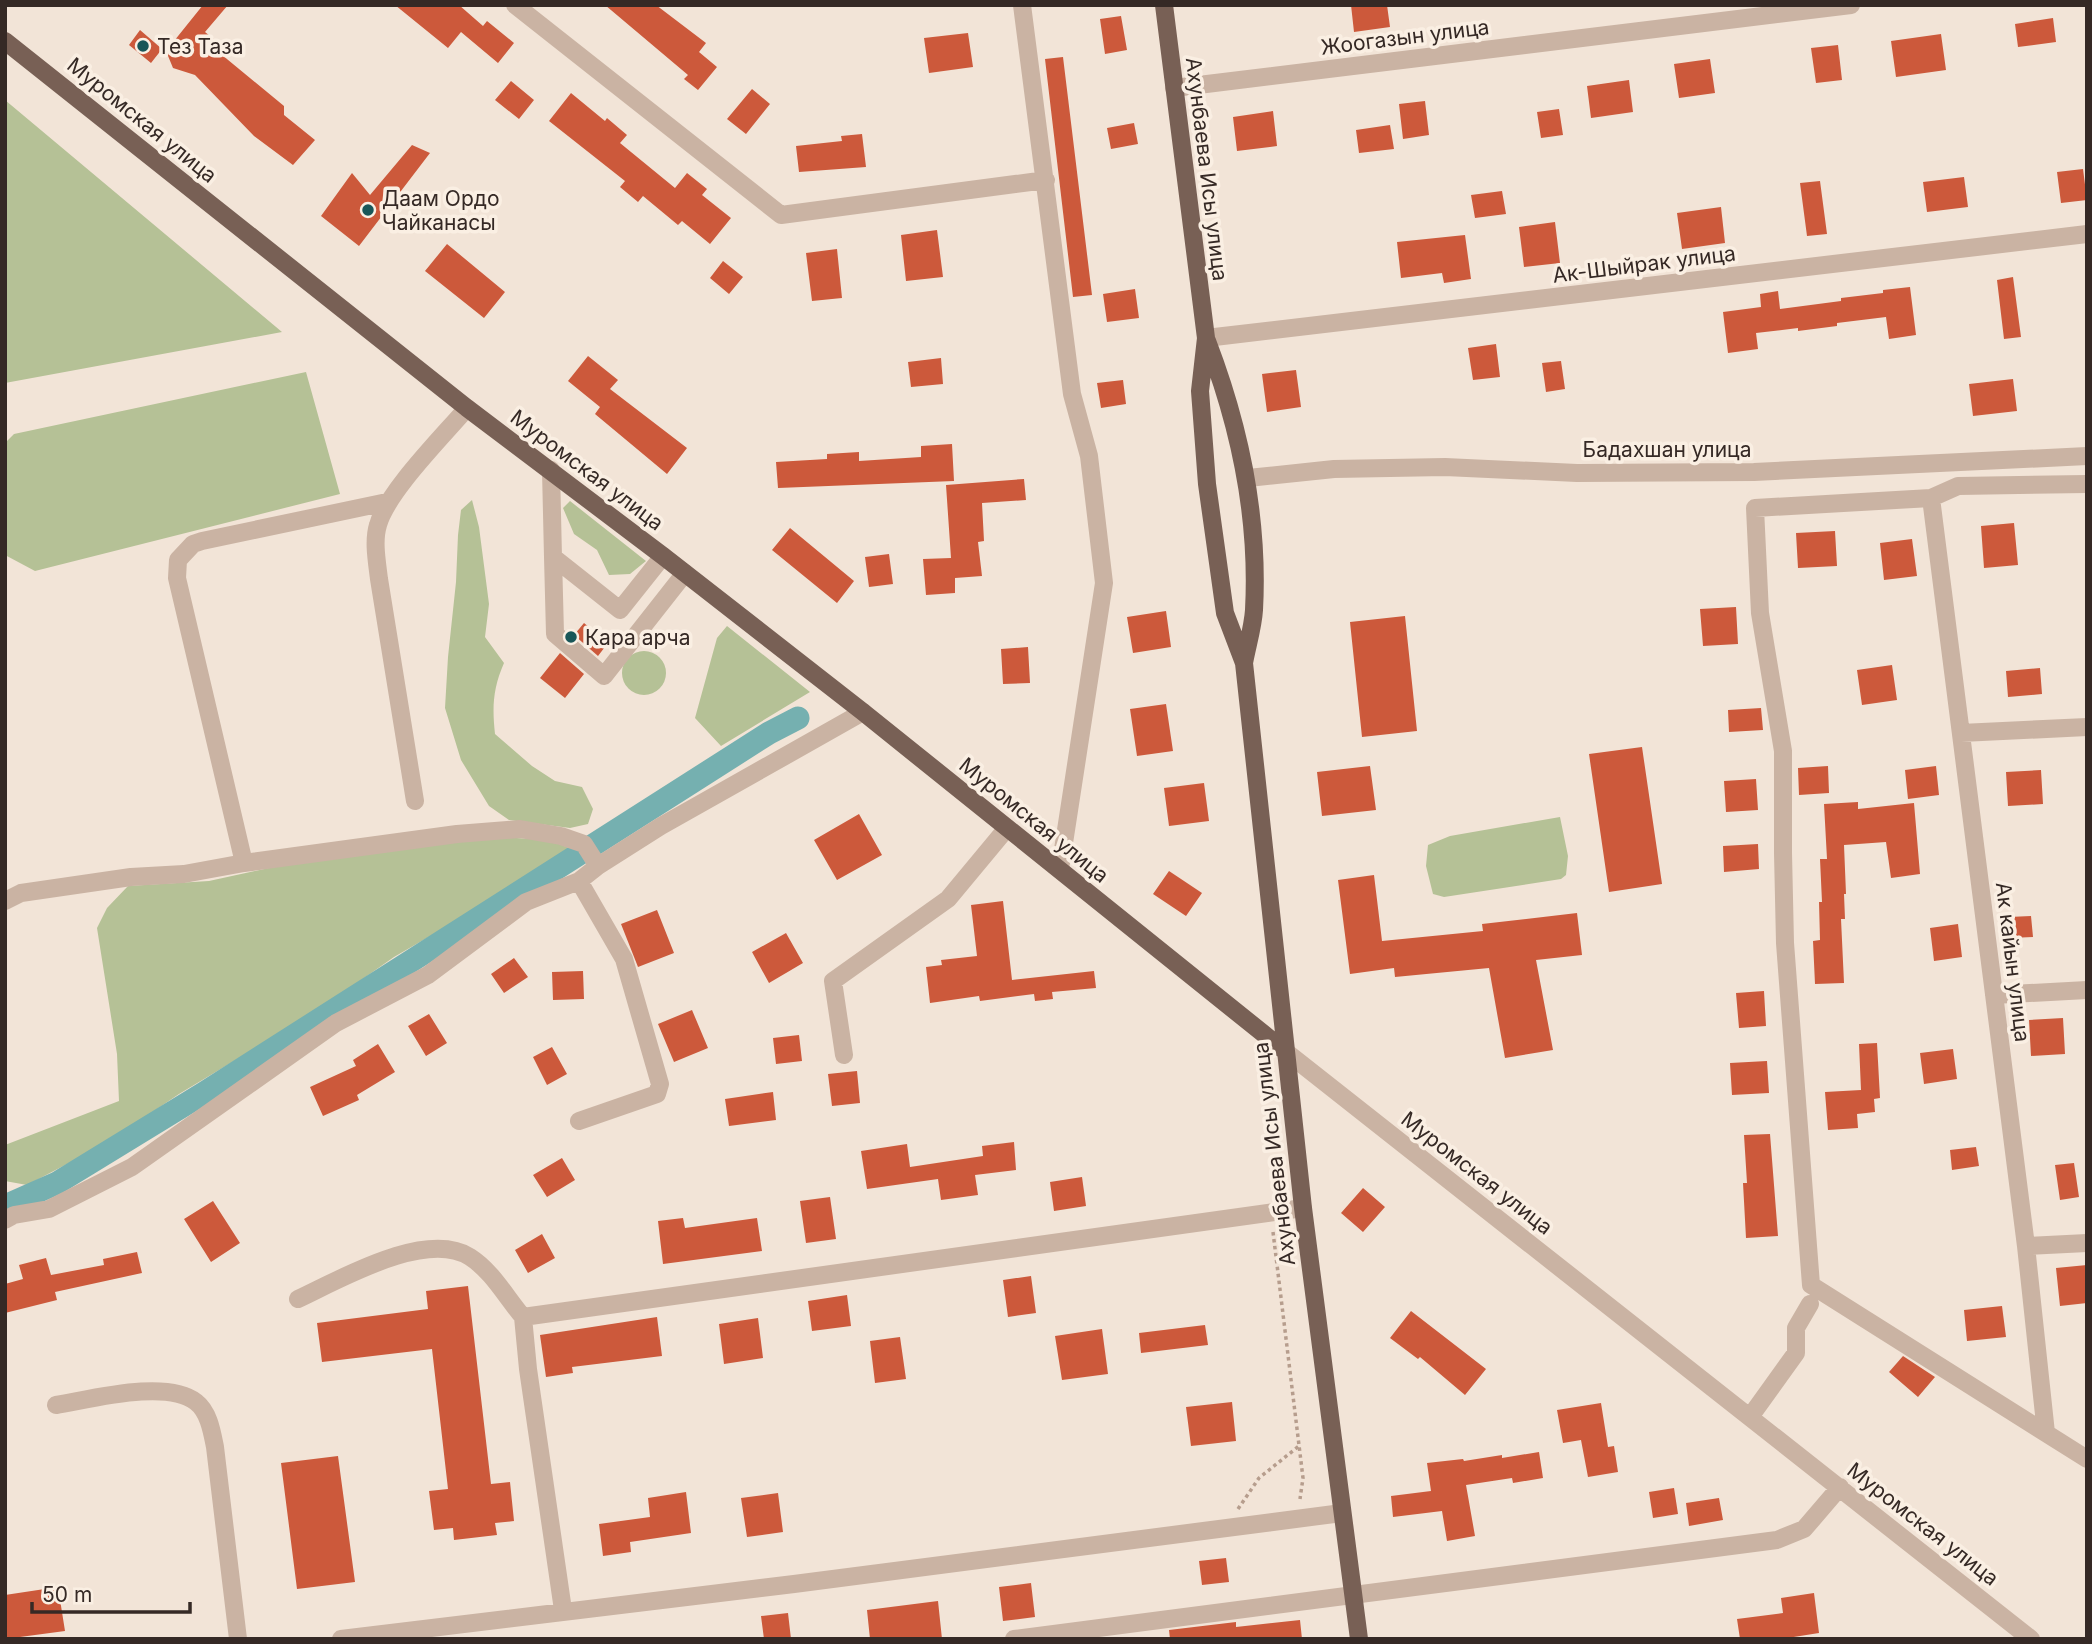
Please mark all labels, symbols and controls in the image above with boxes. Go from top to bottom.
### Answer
street label: Жоогазын улица [1319,14,1491,60]
place label: Тез Таза [157,34,243,59]
marker: Тез Таза [135,38,151,54]
street label: Муромская улица [62,52,222,188]
street label: Ахунбаева Исы улица [1181,56,1233,282]
place label: Даам Ордо Чайканасы [382,186,500,235]
marker: Даам Ордо Чайканасы [360,202,376,218]
street label: Ак-Шыйрак улица [1551,240,1737,288]
street label: Муромская улица [506,404,668,536]
street label: Бадахшан улица [1583,437,1751,462]
place label: Кара арча [585,625,690,650]
marker: Кара арча [563,629,579,645]
street label: Муромская улица [954,752,1114,888]
street label: Ак кайын улица [1991,881,2035,1043]
street label: Ахунбаева Исы улица [1248,1041,1300,1267]
street label: Муромская улица [1396,1106,1558,1240]
street label: Муромская улица [1842,1457,2004,1591]
scale bar [32,1570,189,1614]
text: 50 m [42,1582,92,1607]

